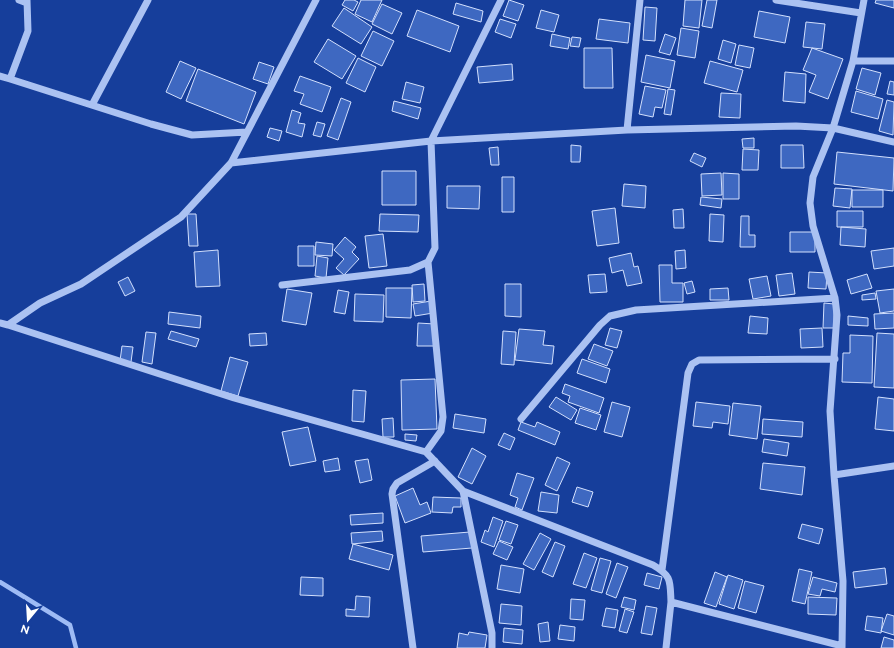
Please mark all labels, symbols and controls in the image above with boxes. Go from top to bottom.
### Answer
north arrow [8,600,48,640]
text: N [19,622,31,637]

